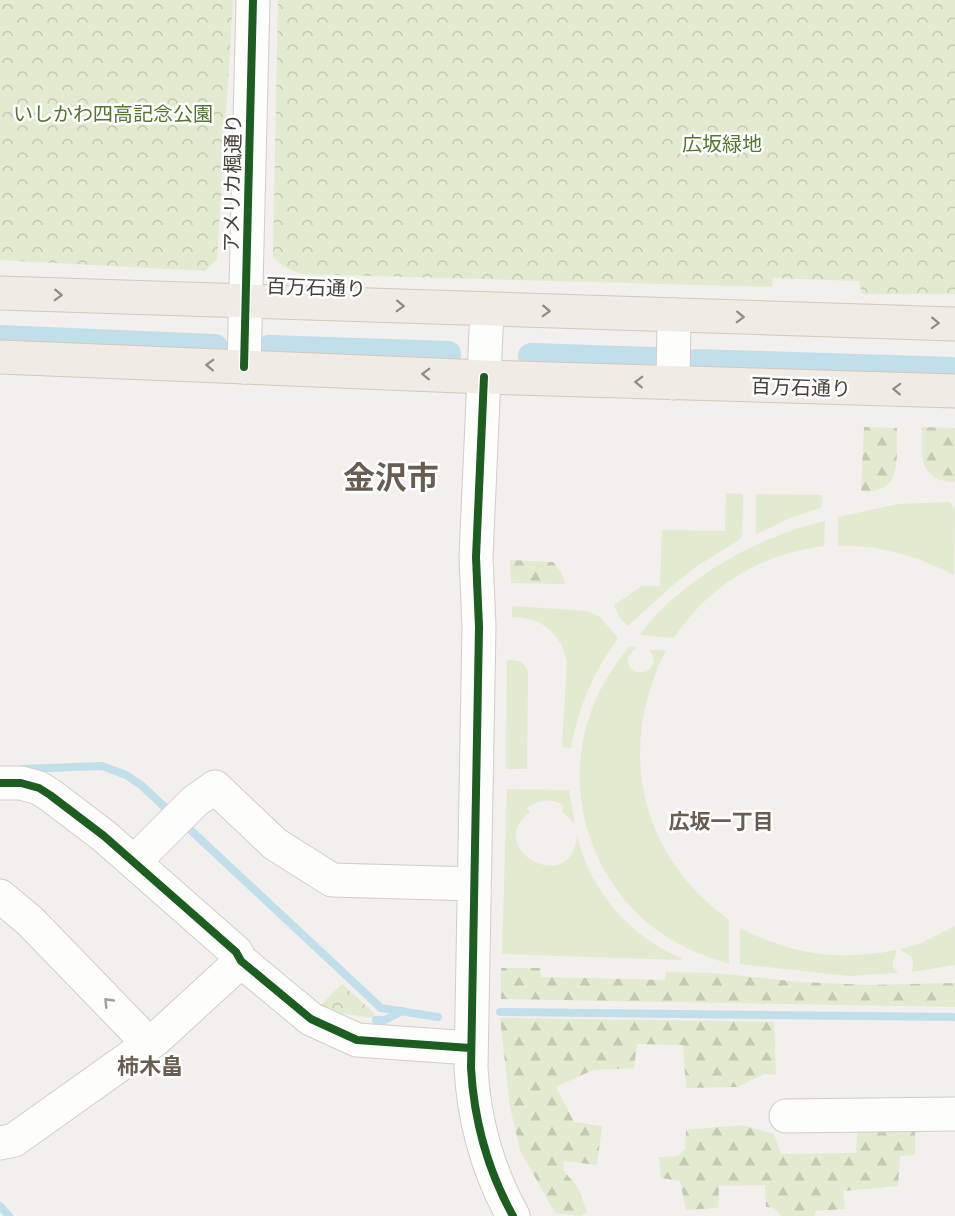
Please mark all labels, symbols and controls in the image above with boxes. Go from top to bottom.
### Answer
park label: いしかわ四高記念公園 [13,102,213,125]
street label: アメリカ楓通り [219,113,245,253]
park label: 広坂緑地 [682,132,762,155]
street label: 百万石通り [266,274,366,300]
one-way arrow [54,289,63,302]
one-way arrow [396,300,405,313]
one-way arrow [541,304,550,317]
one-way arrow [736,311,745,324]
one-way arrow [931,317,940,330]
one-way arrow [205,359,214,372]
one-way arrow [421,368,430,381]
street label: 百万石通り [751,374,851,400]
one-way arrow [634,375,643,388]
one-way arrow [892,383,901,396]
district label: 金沢市 [343,459,439,495]
district label: 広坂一丁目 [669,809,774,833]
one-way arrow [104,999,115,1010]
district label: 柿木畠 [117,1053,183,1078]

